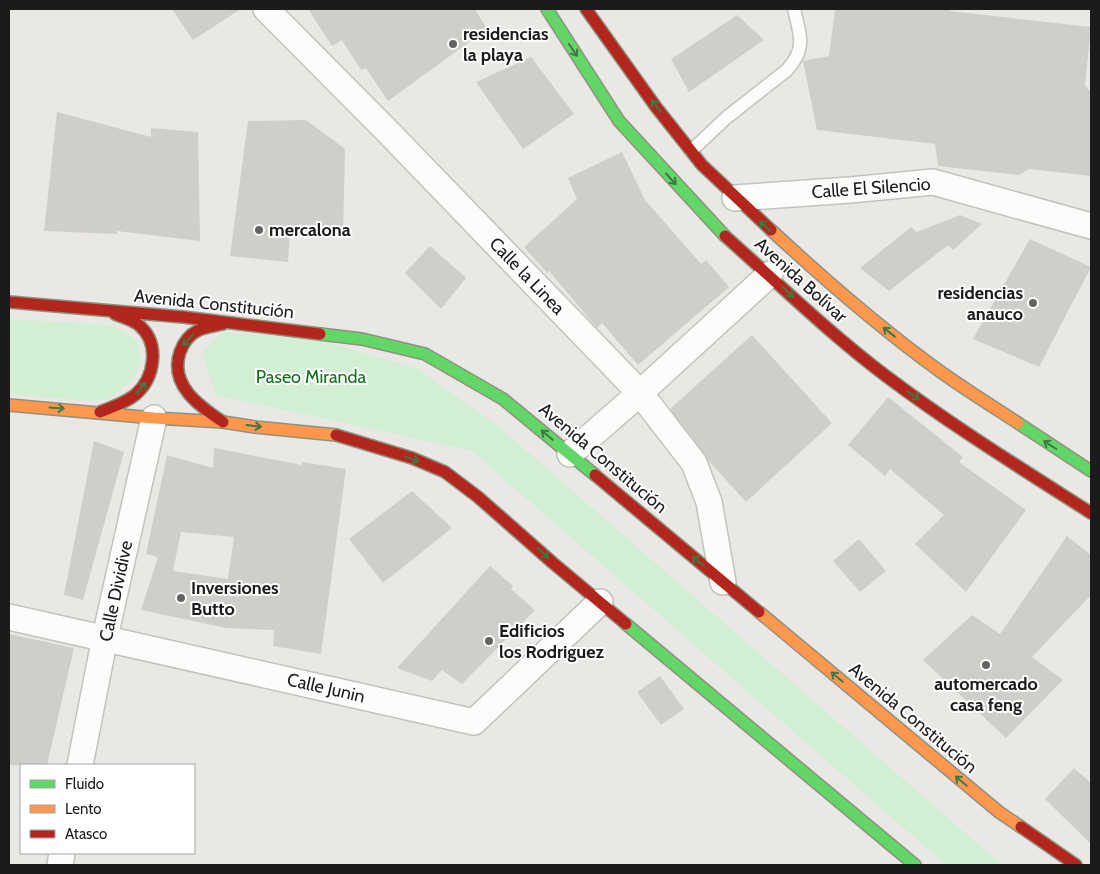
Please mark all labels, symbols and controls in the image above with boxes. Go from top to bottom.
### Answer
place label: residencias la playa [463,23,549,66]
marker: residencias la playa [447,38,459,50]
one-way arrow [568,43,578,57]
one-way arrow [650,100,661,113]
one-way arrow [665,172,677,185]
street label: Calle El Silencio [811,173,931,203]
place label: mercalona [269,219,351,241]
one-way arrow [759,220,772,232]
marker: mercalona [253,224,265,236]
street label: Calle la Linea [485,233,570,320]
street label: Avenida Bolívar [750,233,852,327]
place label: residencias anauco [937,282,1023,325]
street label: Avenida Constitución [133,285,295,323]
one-way arrow [781,285,794,297]
marker: residencias anauco [1027,297,1039,309]
one-way arrow [882,326,895,337]
one-way arrow [182,333,194,346]
park label: Paseo Miranda [256,366,367,388]
one-way arrow [136,382,147,395]
one-way arrow [906,390,920,400]
street label: Avenida Constitución [534,398,672,518]
one-way arrow [49,404,65,413]
one-way arrow [246,421,262,431]
one-way arrow [541,429,554,440]
one-way arrow [1043,440,1057,450]
one-way arrow [405,455,420,464]
street label: Calle Dividive [95,539,137,643]
one-way arrow [536,548,549,559]
one-way arrow [692,556,705,567]
place label: Inversiones Butto [191,577,279,620]
marker: Inversiones Butto [175,592,187,604]
place label: Edificios los Rodriguez [499,620,605,663]
marker: Edificios los Rodriguez [483,635,495,647]
street label: Avenida Constitución [844,658,982,778]
marker: automercado casa feng [980,659,992,671]
street label: Calle Junin [285,668,367,708]
one-way arrow [830,671,843,682]
place label: automercado casa feng [934,673,1038,716]
legend [20,764,195,854]
text: Fluido [65,775,104,793]
one-way arrow [955,775,968,786]
text: Lento [65,800,102,818]
text: Atasco [65,825,107,843]

